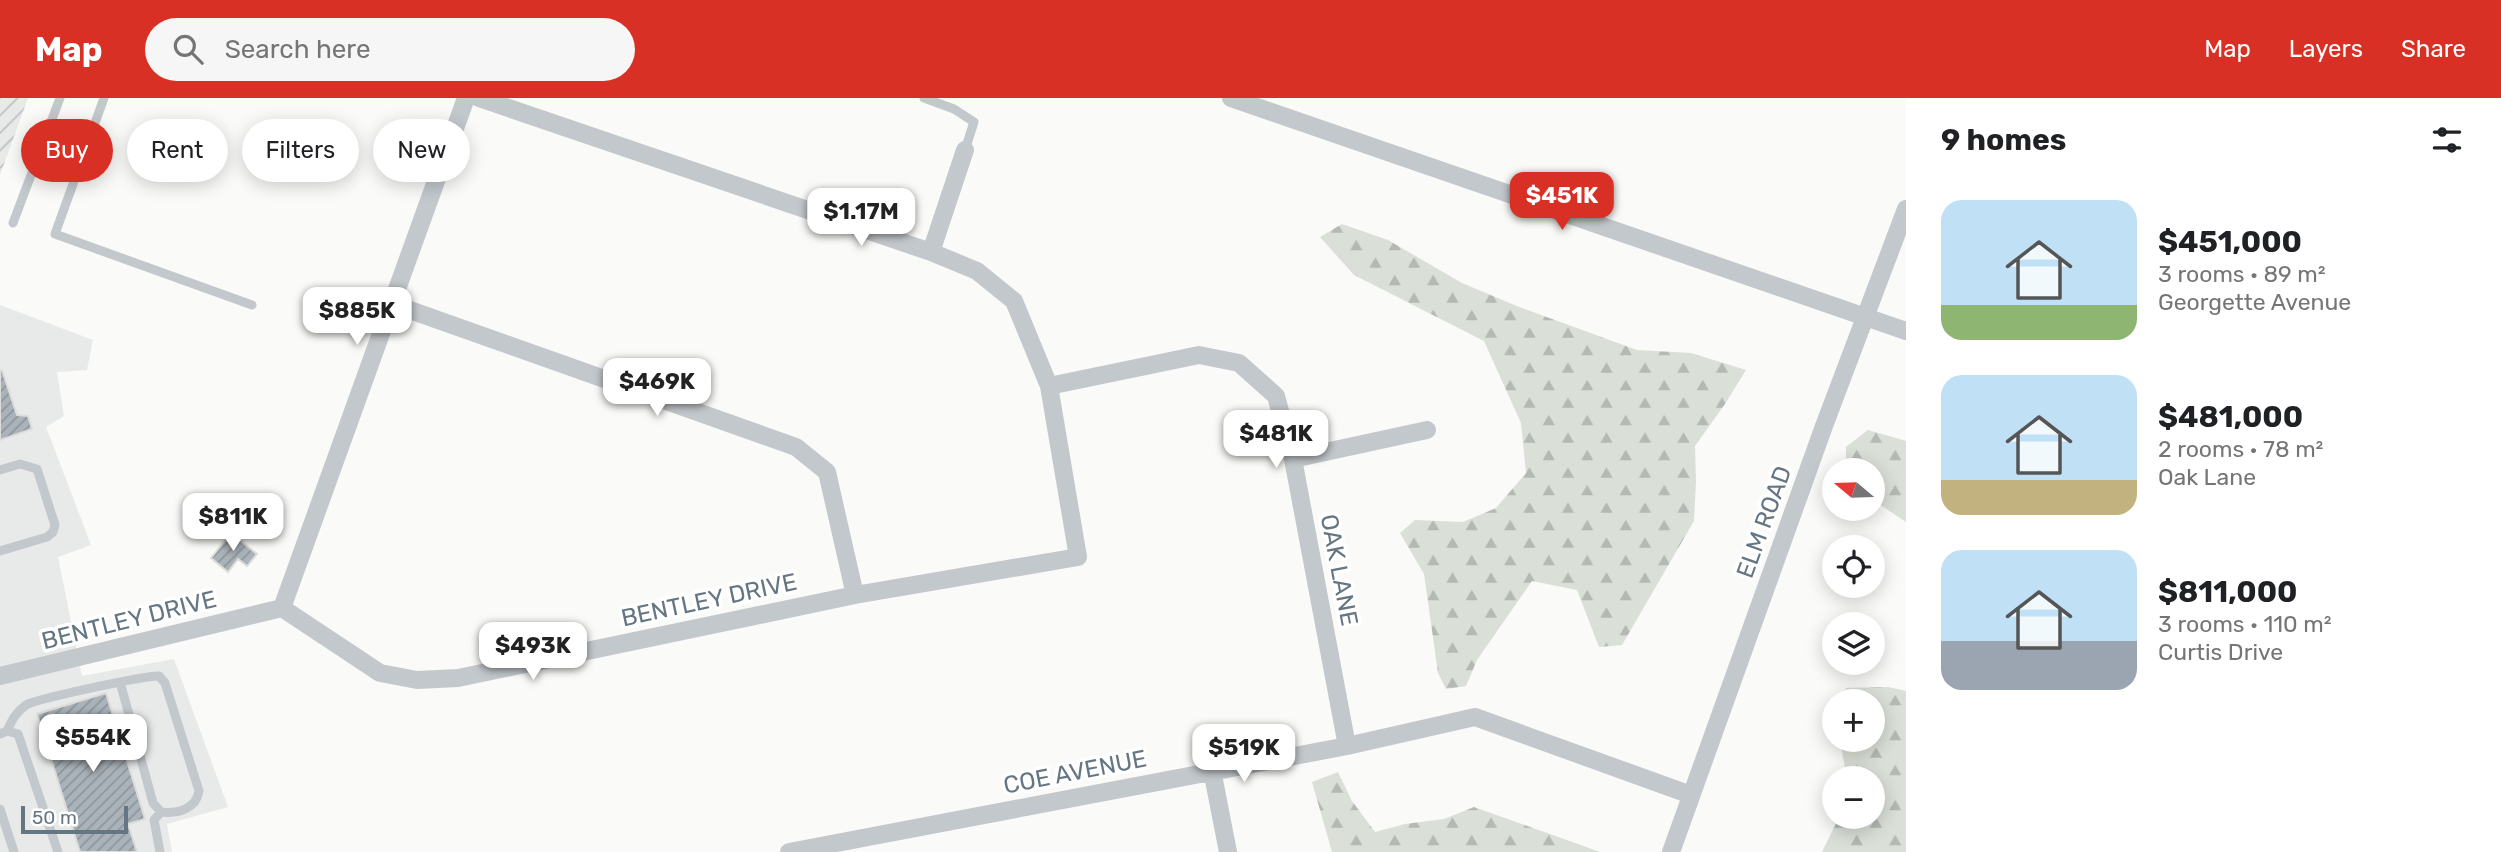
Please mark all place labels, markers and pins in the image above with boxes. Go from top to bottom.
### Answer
pin: $451K [1513,172,1611,232]
pin: $1.17M [804,188,918,248]
pin: $885K [308,288,406,347]
pin: $469K [608,358,706,418]
pin: $481K [1227,410,1325,470]
pin: $811K [184,494,282,553]
pin: $493K [484,622,582,682]
pin: $554K [44,714,142,774]
pin: $519K [1195,724,1293,784]

